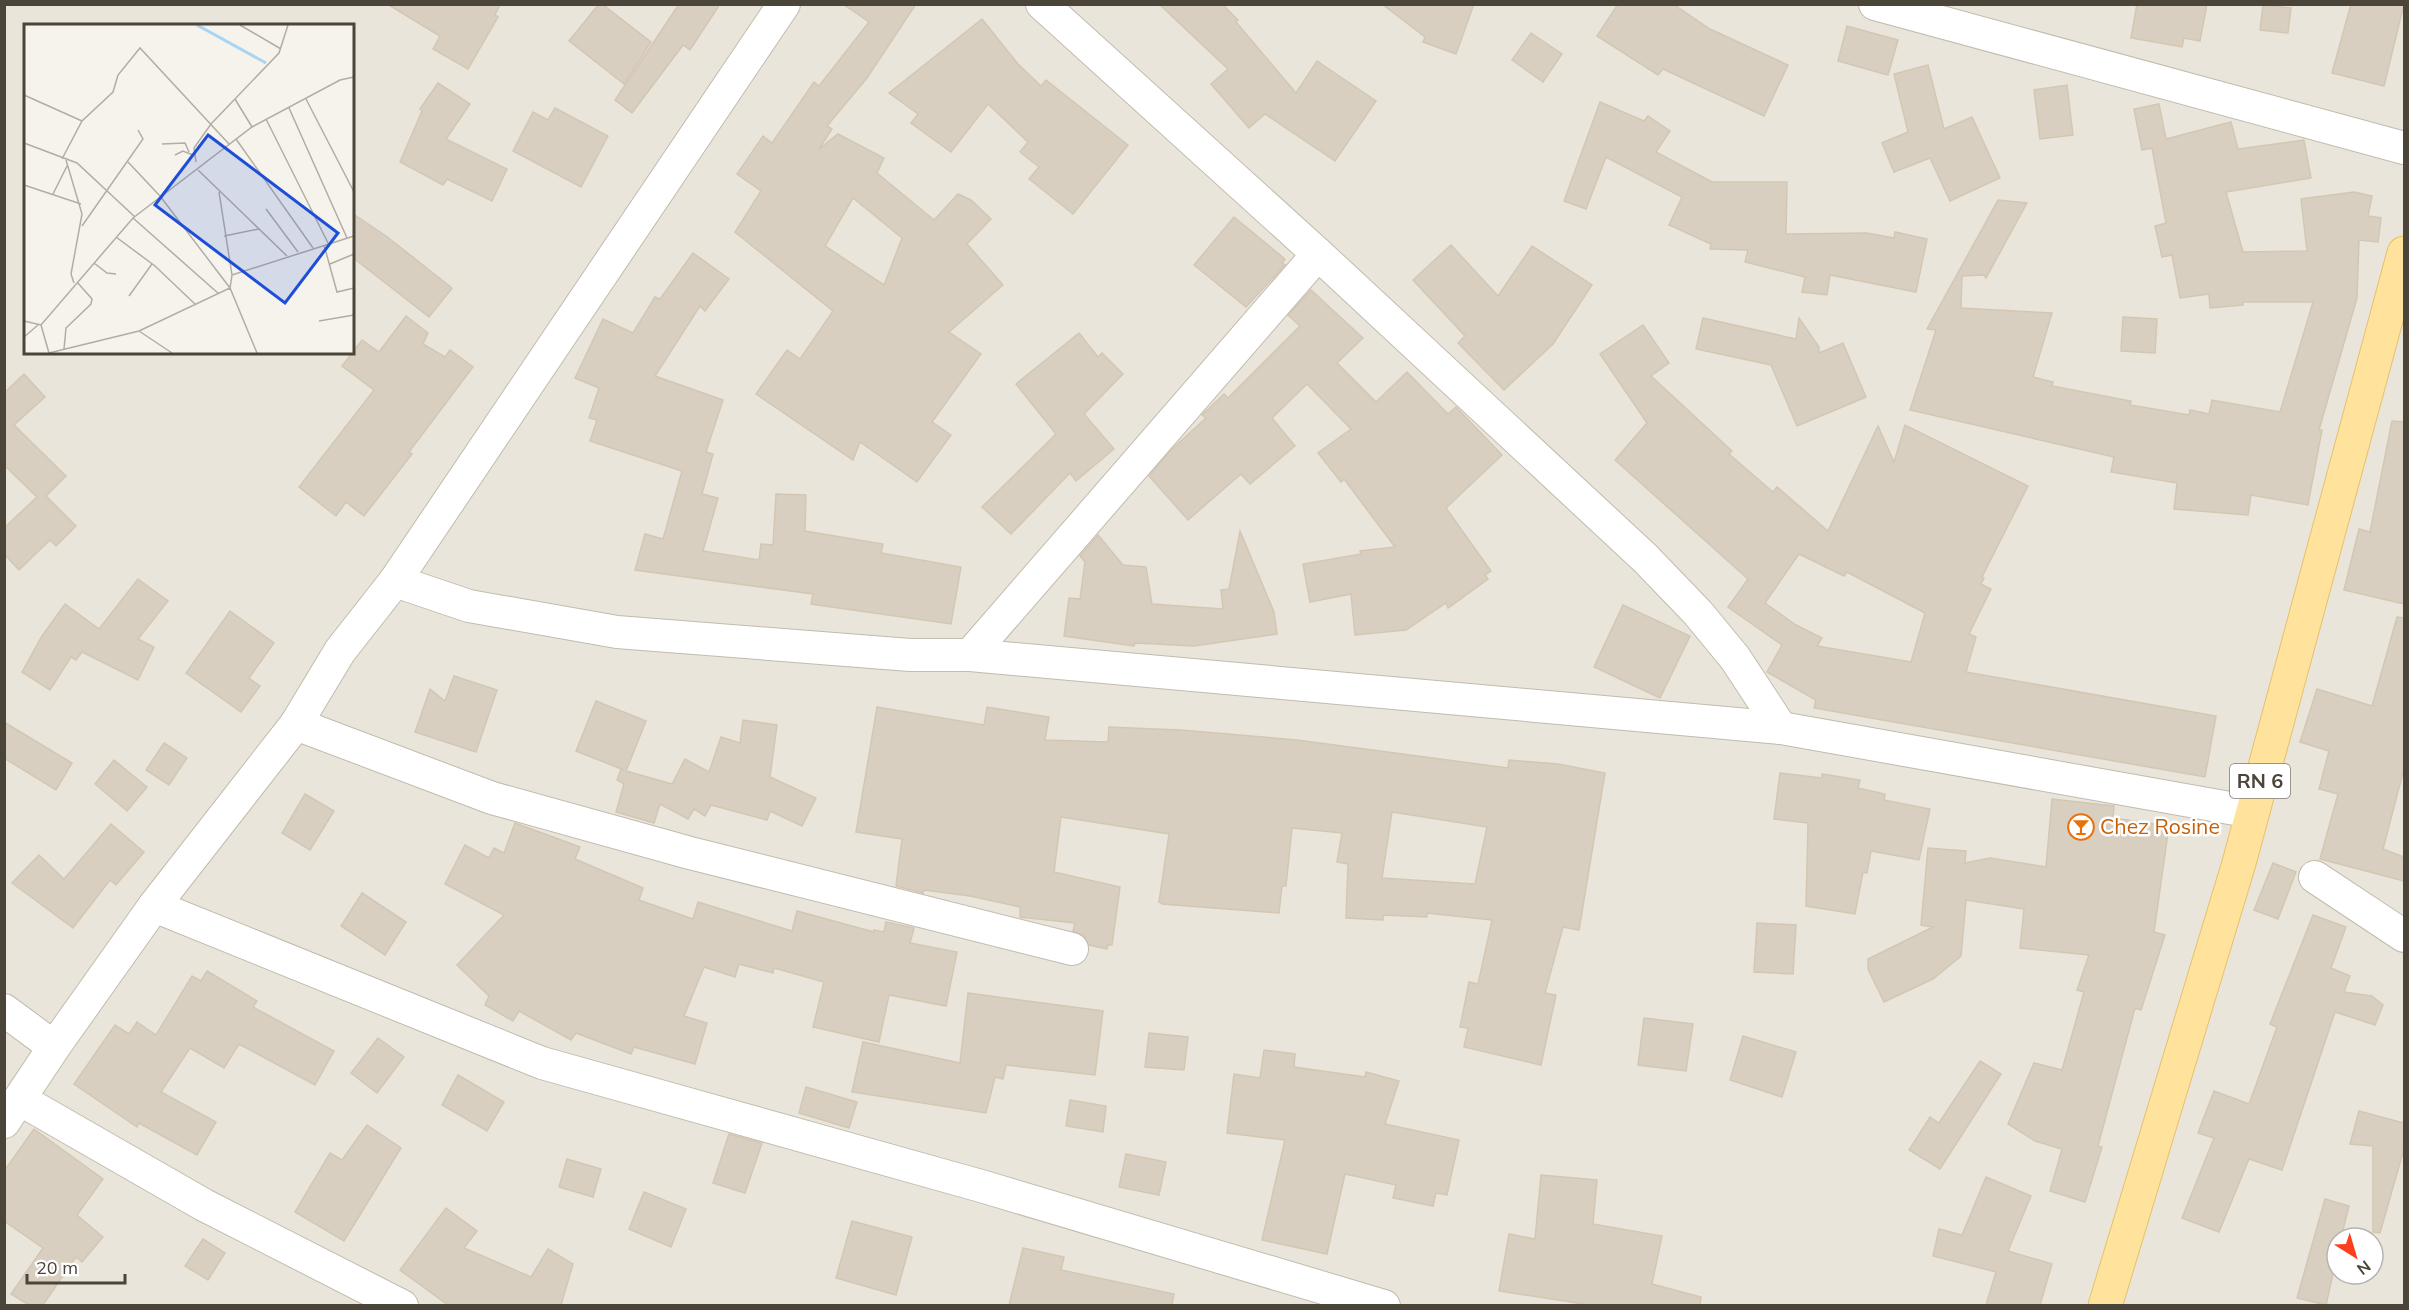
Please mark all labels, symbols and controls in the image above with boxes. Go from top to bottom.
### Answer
inset map [24,24,354,354]
road number: RN 6 [2230,764,2290,798]
bar icon: Chez Rosine [2066,812,2096,842]
place label: Chez Rosine [2100,813,2220,839]
north arrow [2325,1226,2385,1286]
scale bar [27,1247,124,1285]
text: 20 m [36,1256,78,1279]
text: N [2353,1256,2375,1280]

